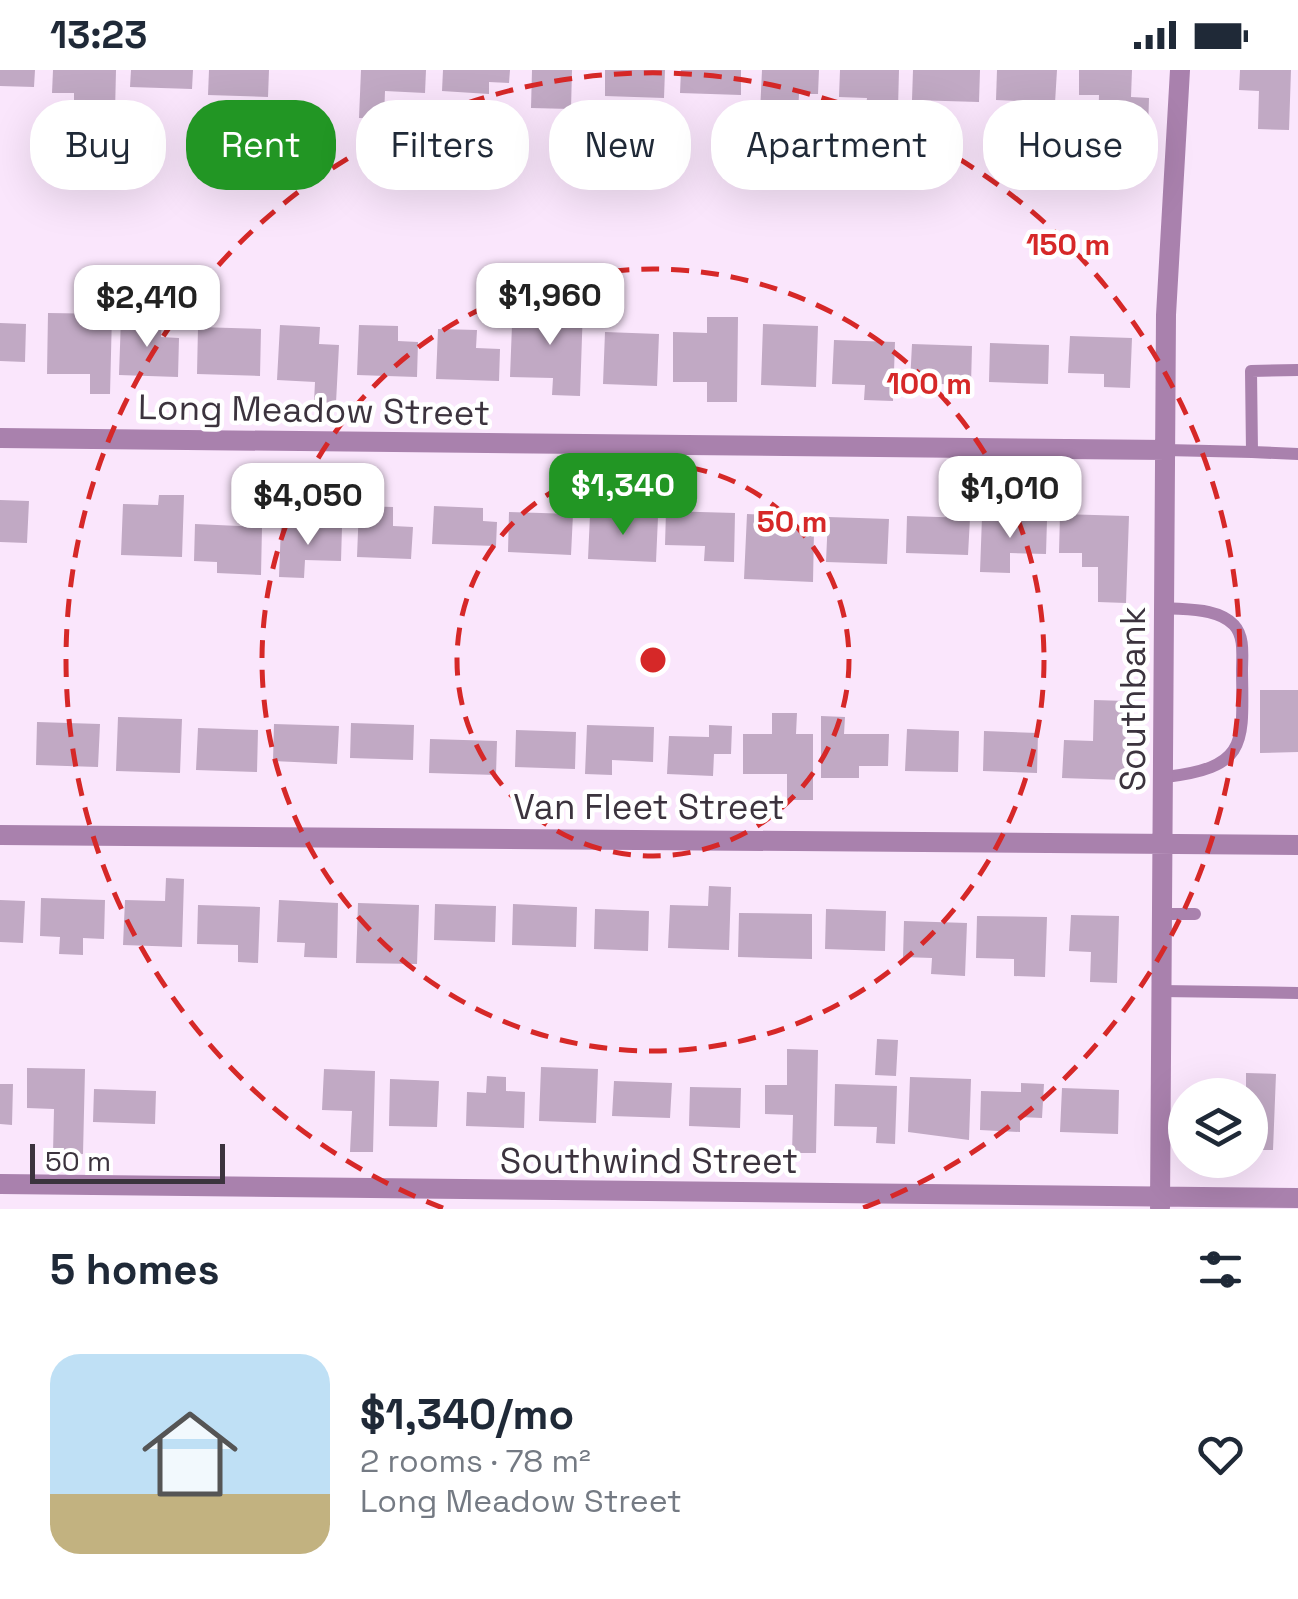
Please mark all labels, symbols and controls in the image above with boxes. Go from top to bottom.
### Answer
text: 13:23 [50,11,147,59]
chip: Buy [30,100,166,190]
chip: Rent [186,100,336,190]
chip: Filters [356,100,529,190]
chip: New [549,100,691,190]
chip: Apartment [711,100,963,190]
chip: House [983,100,1158,190]
text: 150 m [1026,225,1110,264]
pin: $1,960 [469,263,631,348]
pin: $2,410 [66,265,228,350]
text: $1,960 [498,275,602,315]
text: $2,410 [96,277,198,317]
text: 100 m [886,364,972,403]
street label: Long Meadow Street [138,385,490,435]
pin: $1,340 [542,453,704,538]
pin: $1,010 [929,456,1091,541]
pin: $4,050 [227,463,389,548]
text: $1,340 [571,465,675,505]
text: $1,010 [961,468,1059,508]
text: $4,050 [253,475,363,515]
text: 50 m [757,502,827,541]
street label: Southbank [1111,606,1155,792]
centre of rings [635,642,671,678]
street label: Van Fleet Street [513,785,785,829]
map controls [1168,1078,1268,1178]
button: layers [1168,1078,1268,1178]
scale bar [30,1139,225,1184]
street label: Southwind Street [500,1139,798,1183]
text: 50 m [45,1143,111,1179]
icon: filters [1193,1242,1248,1297]
text: 5 homes [50,1243,220,1296]
text: $1,340/mo [360,1388,574,1441]
icon: home [130,1394,250,1514]
icon: heart [1193,1427,1248,1482]
text: 2 rooms · 78 m² [360,1441,591,1481]
text: Long Meadow Street [360,1481,682,1521]

